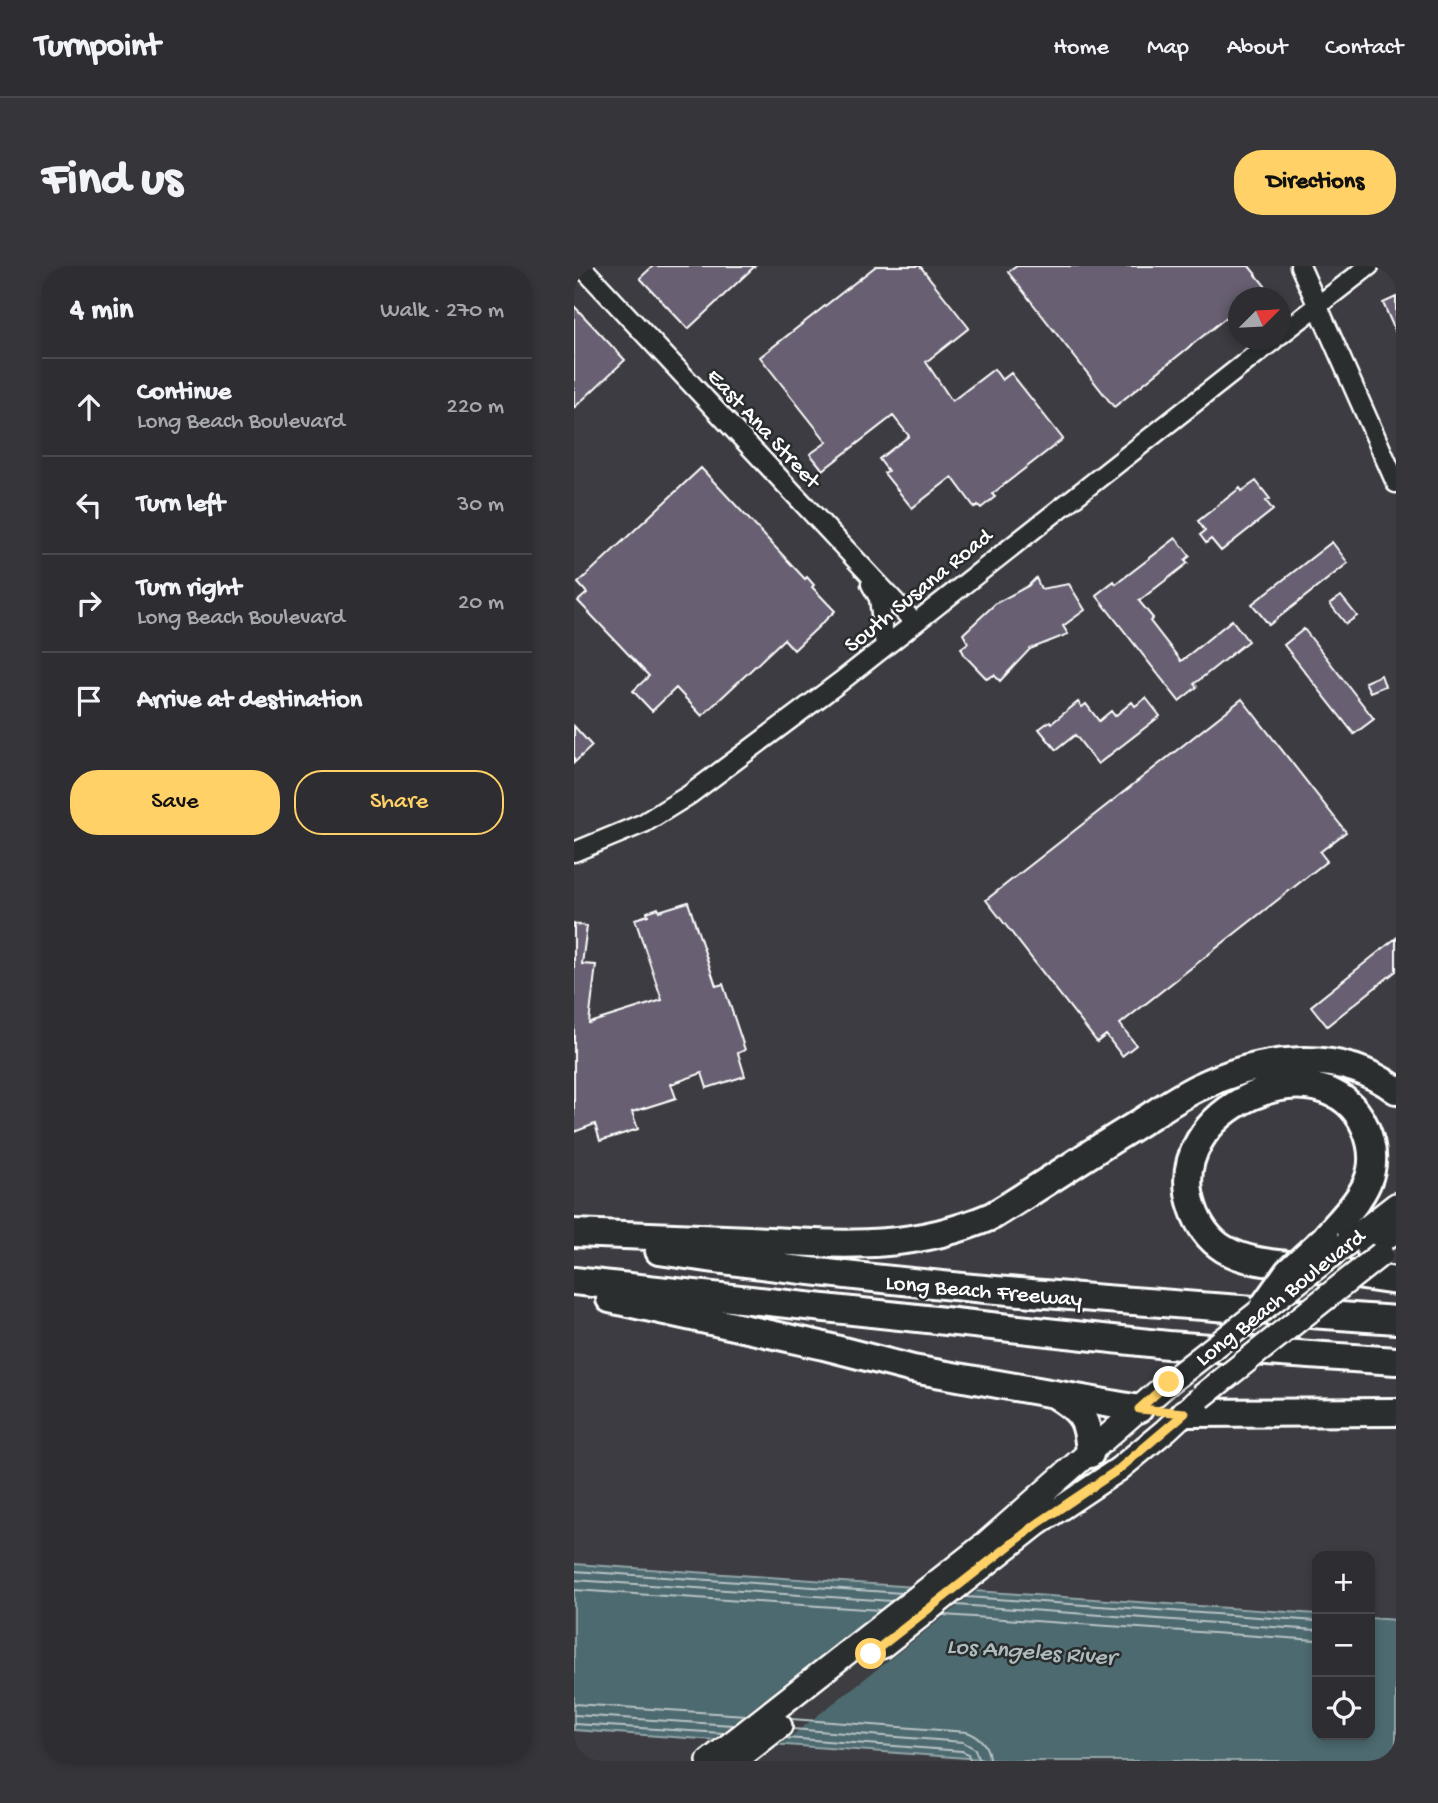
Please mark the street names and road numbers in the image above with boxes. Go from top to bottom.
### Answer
street label: East Ana Street [700,364,826,496]
street label: South Susana Road [840,523,1000,660]
street label: Long Beach Boulevard [1191,1223,1373,1373]
street label: Long Beach Freeway [884,1270,1083,1315]

